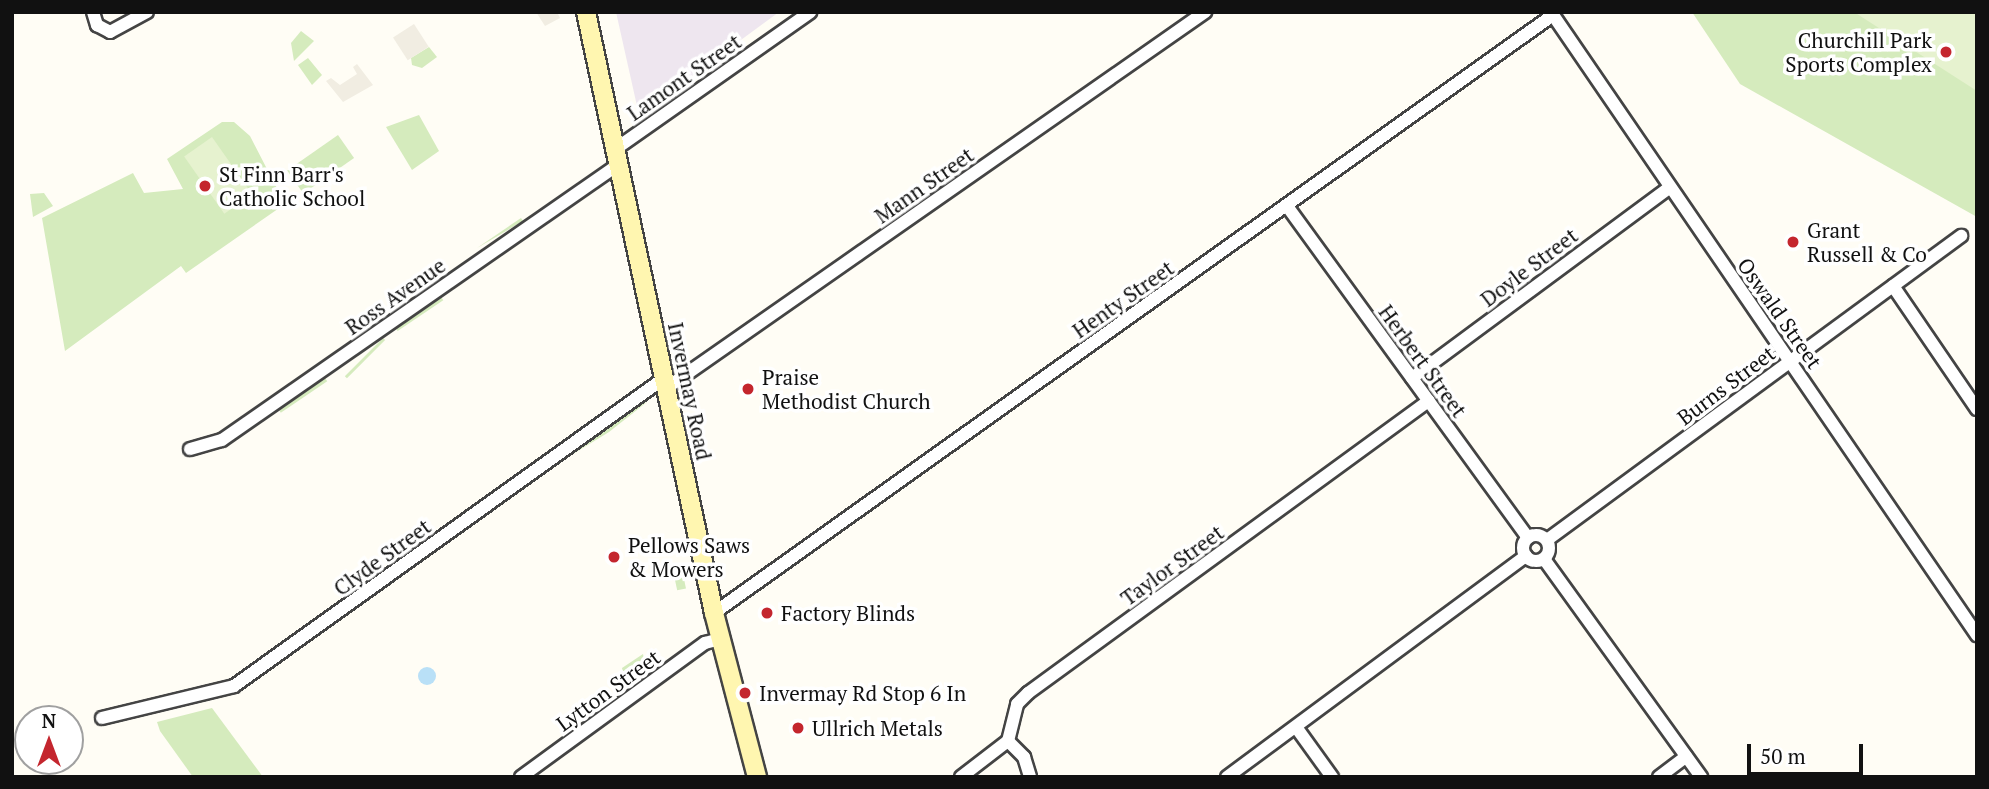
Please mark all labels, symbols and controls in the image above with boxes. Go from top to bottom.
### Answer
place label: Churchill Park Sports Complex [1785,27,1932,77]
street label: Lamont Street [622,28,746,126]
marker: Churchill Park Sports Complex [1938,44,1954,60]
street label: Mann Street [870,142,978,228]
place label: St Finn Barr's Catholic School [219,161,365,211]
marker: St Finn Barr's Catholic School [197,178,213,194]
place label: Grant Russell & Co [1807,217,1927,267]
street label: Doyle Street [1476,222,1582,312]
marker: Grant Russell & Co [1785,234,1801,250]
street label: Ross Avenue [340,252,450,340]
street label: Oswald Street [1733,253,1827,373]
street label: Henty Street [1068,255,1178,343]
street label: Herbert Street [1374,300,1472,422]
street label: Invermay Road [663,320,717,462]
street label: Burns Street [1672,340,1780,430]
place label: Praise Methodist Church [762,364,931,414]
marker: Praise Methodist Church [740,381,756,397]
street label: Clyde Street [329,513,435,601]
street label: Taylor Street [1116,519,1228,611]
place label: Pellows Saws & Mowers [628,532,750,582]
marker: Pellows Saws & Mowers [606,549,622,565]
place label: Factory Blinds [781,600,915,626]
marker: Factory Blinds [759,605,775,621]
street label: Lytton Street [551,644,665,736]
place label: Invermay Rd Stop 6 In [759,680,966,706]
marker: Invermay Rd Stop 6 In [737,685,753,701]
north arrow [14,705,84,775]
text: N [42,708,56,733]
place label: Ullrich Metals [812,715,943,741]
marker: Ullrich Metals [790,720,806,736]
scale bar [1751,730,1867,774]
text: 50 m [1760,742,1806,770]

